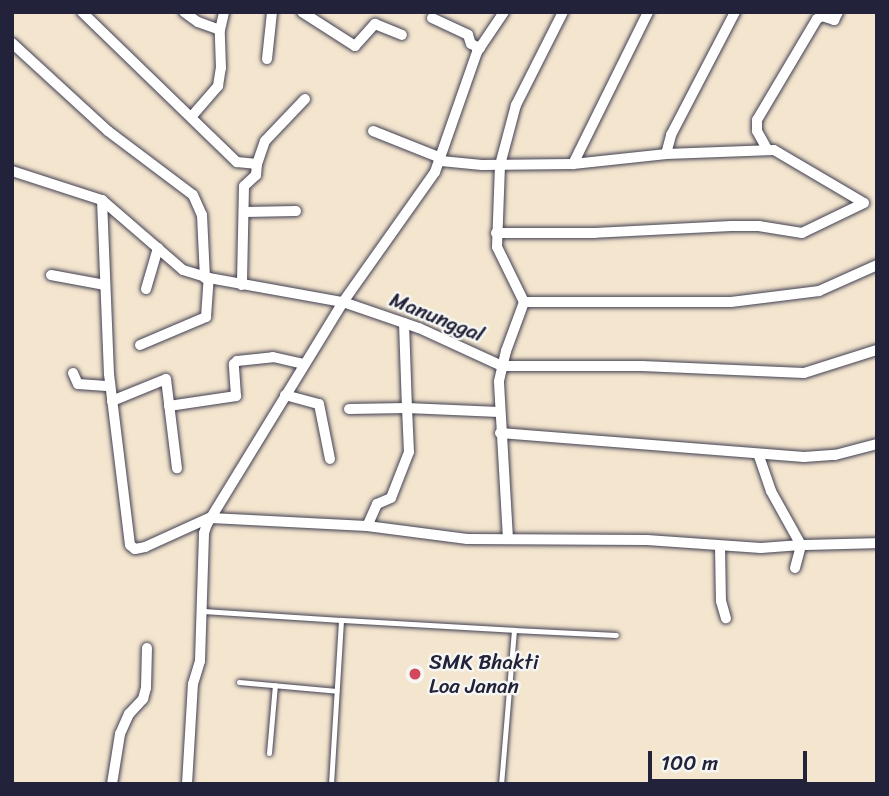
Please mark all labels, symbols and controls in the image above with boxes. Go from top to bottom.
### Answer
street label: Manunggal [386,287,488,347]
place label: SMK Bhakti Loa Janan [429,649,538,699]
marker: SMK Bhakti Loa Janan [407,666,423,682]
scale bar [651,736,810,780]
text: 100 m [661,744,718,782]

